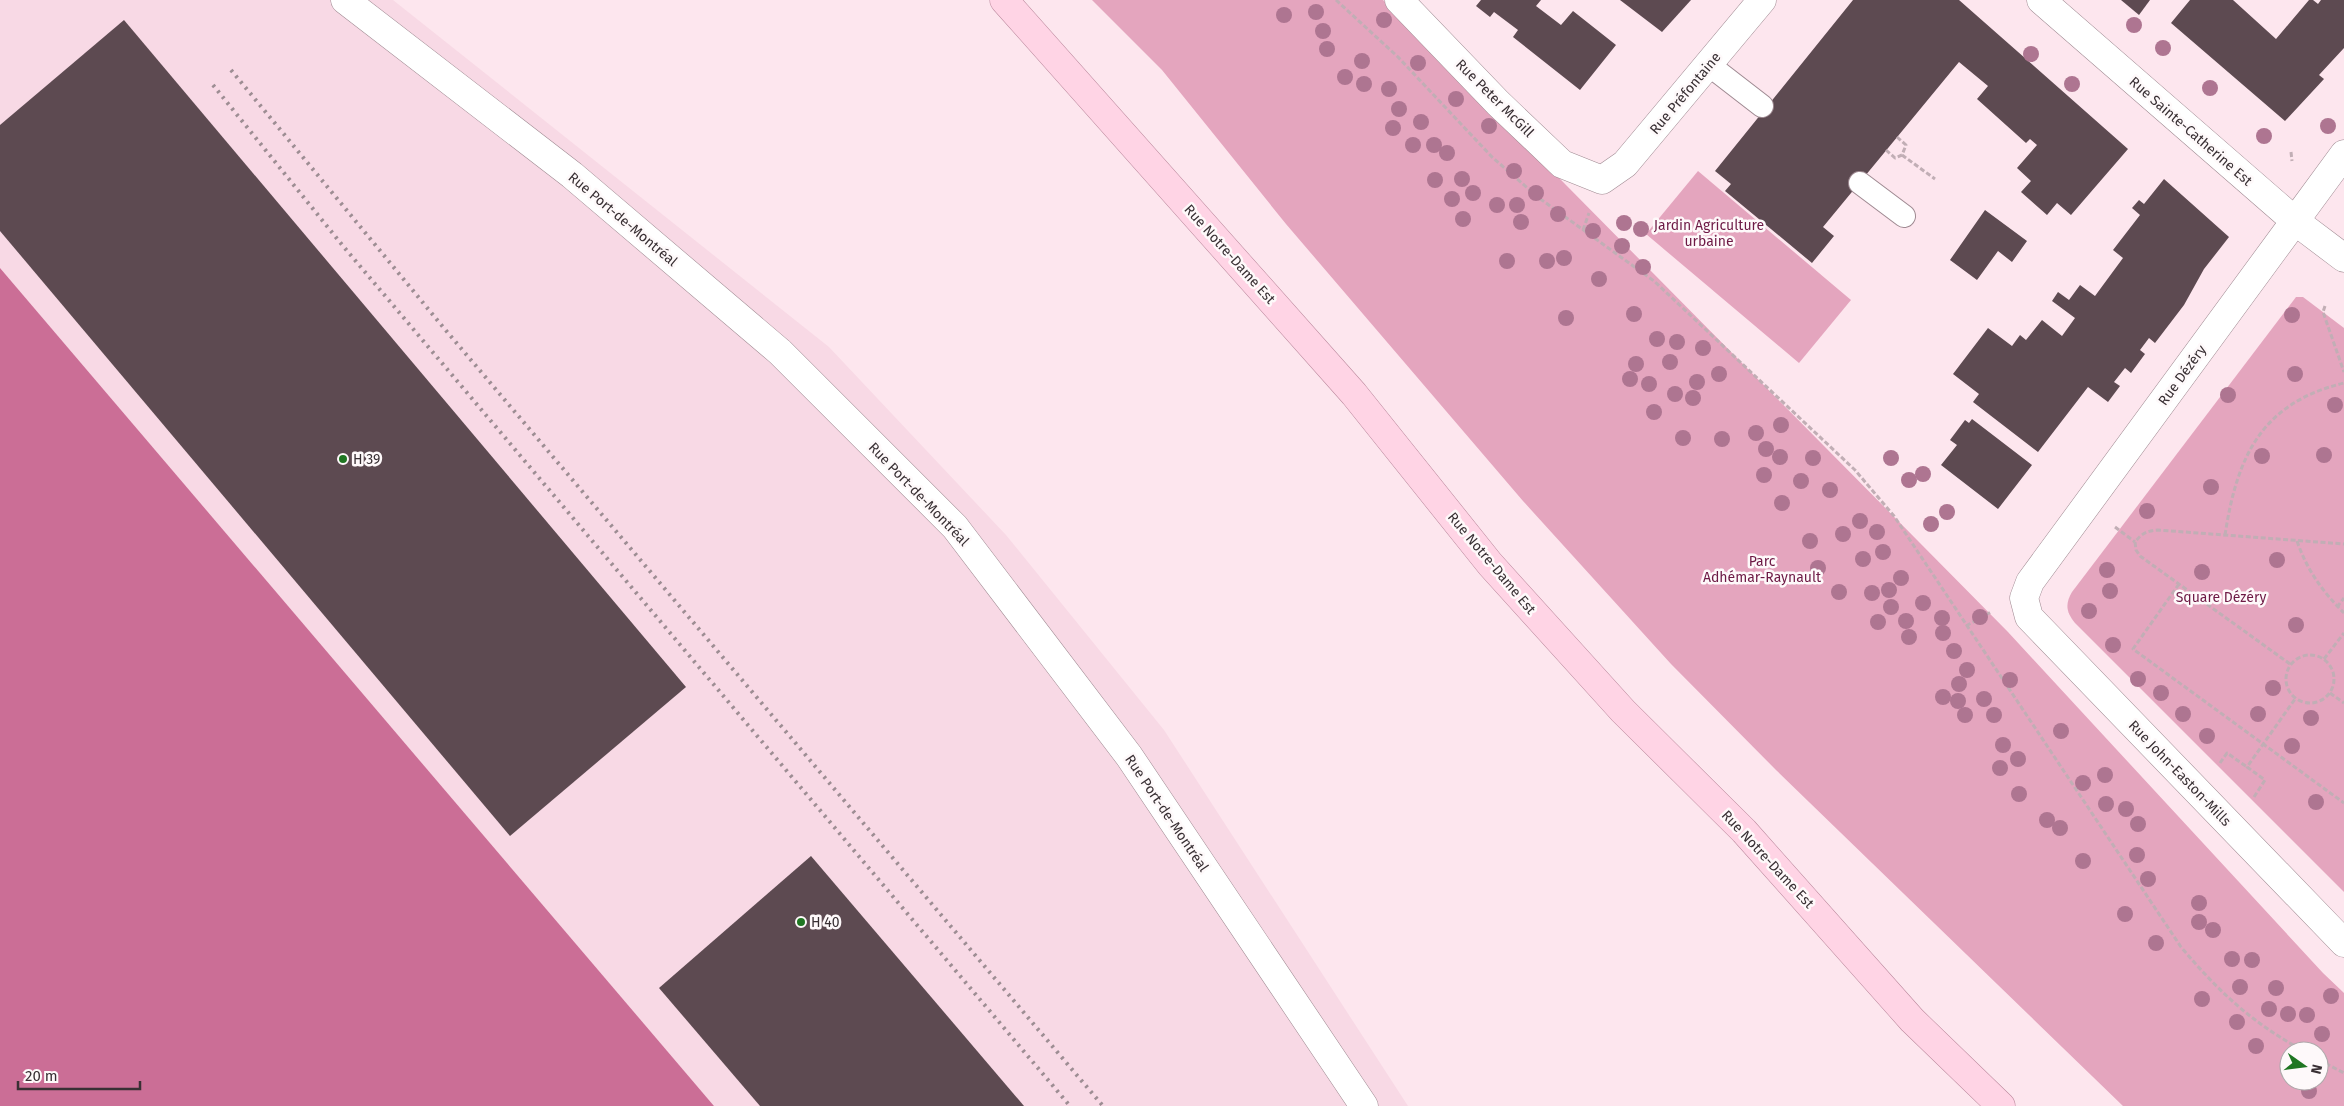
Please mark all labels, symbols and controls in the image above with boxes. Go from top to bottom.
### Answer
street label: Rue Préfontaine [1646,49,1725,138]
street label: Rue Peter McGill [1452,56,1537,141]
street label: Rue Sainte-Catherine Est [2126,73,2256,190]
street label: Rue Port-de-Montréal [565,169,681,270]
street label: Rue Notre-Dame Est [1181,201,1279,308]
park label: Jardin Agriculture urbaine [1654,217,1764,250]
street label: Rue Dézéry [2155,342,2210,409]
street label: Rue Port-de-Montréal [865,439,972,550]
place label: H 39 [353,451,380,468]
marker: H 39 [337,453,349,465]
street label: Rue Notre-Dame Est [1444,509,1540,618]
park label: Parc Adhémar-Raynault [1703,553,1822,586]
park label: Square Dézéry [2176,589,2266,606]
street label: Rue John-Easton-Mills [2125,717,2235,830]
street label: Rue Port-de-Montréal [1121,752,1212,875]
street label: Rue Notre-Dame Est [1718,807,1818,913]
place label: H 40 [811,914,840,931]
marker: H 40 [795,916,807,928]
north arrow [2279,1041,2329,1091]
scale bar [18,1058,140,1090]
text: N [2307,1062,2326,1076]
text: 20 m [25,1067,58,1085]

